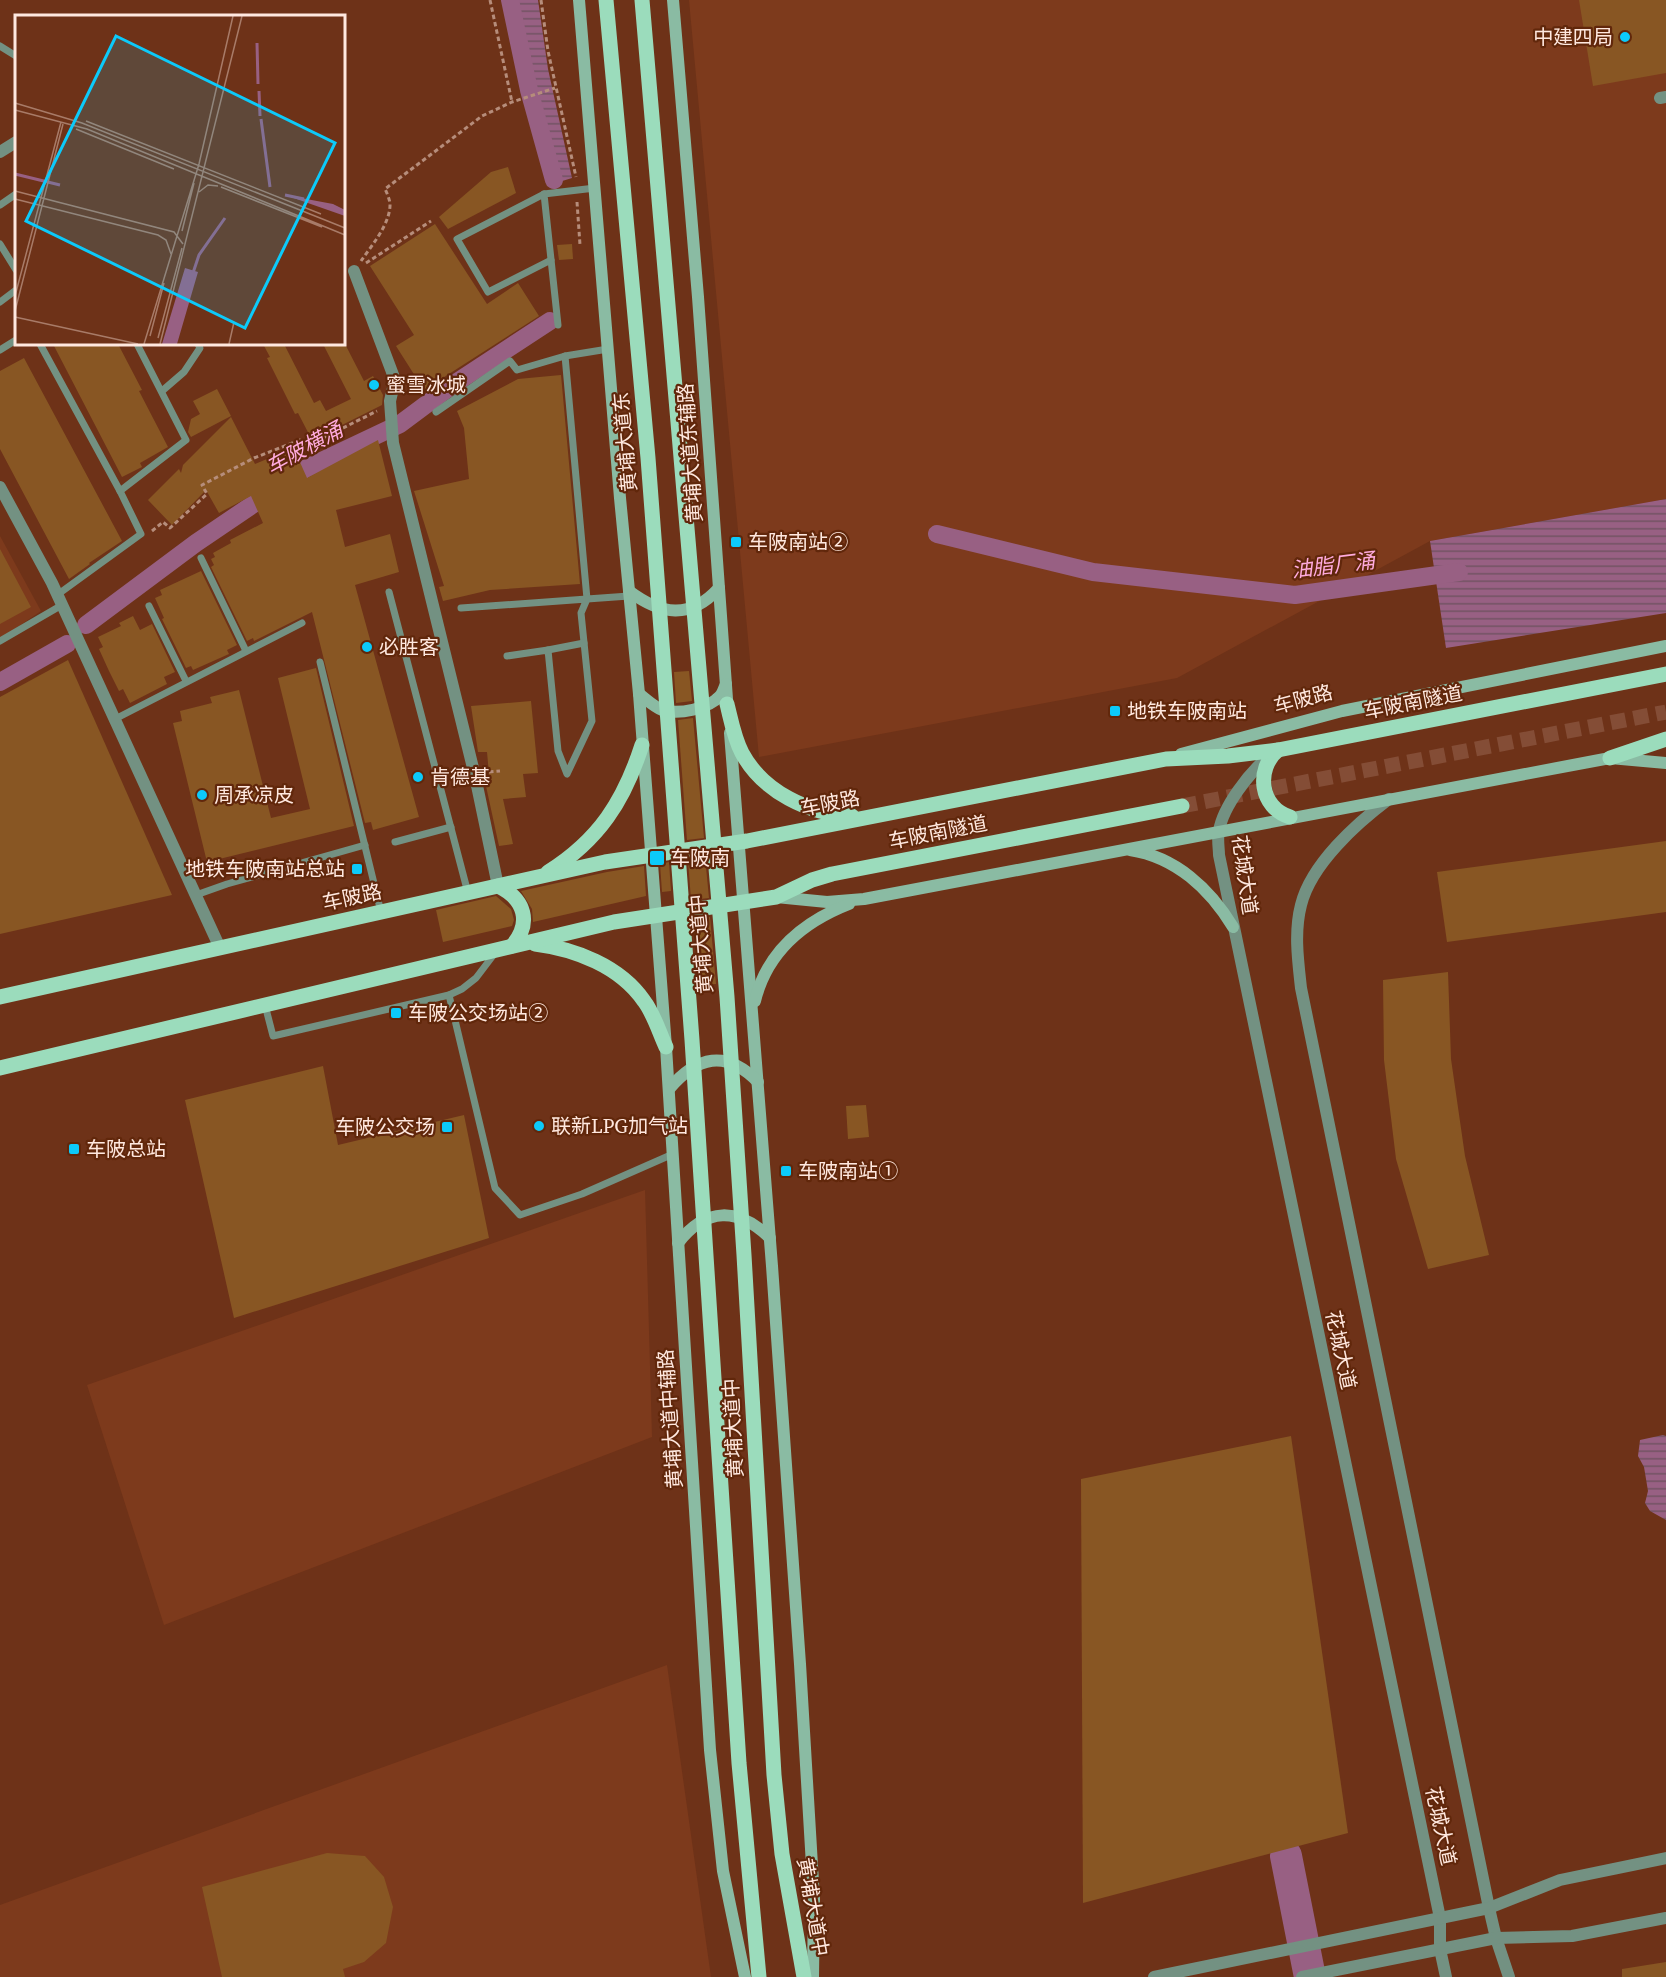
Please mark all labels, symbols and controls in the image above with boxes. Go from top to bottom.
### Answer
inset map [15,15,345,345]
place label: 中建四局 [1533,23,1613,51]
marker: 中建四局 [1618,30,1632,44]
place label: 蜜雪冰城 [386,371,466,399]
marker: 蜜雪冰城 [367,378,381,392]
street label: 黄埔大道东辅路 [671,382,709,524]
street label: 黄埔大道东 [607,391,643,493]
water label: 车陂横涌 [260,414,350,481]
place label: 车陂南站② [748,528,848,556]
marker: 车陂南站② [729,535,743,549]
water label: 油脂厂涌 [1290,545,1378,585]
place label: 必胜客 [379,633,439,661]
marker: 必胜客 [360,640,374,654]
street label: 车陂路 [1270,678,1336,720]
street label: 车陂南隧道 [1361,679,1465,725]
place label: 地铁车陂南站 [1127,697,1247,725]
marker: 地铁车陂南站 [1108,704,1122,718]
place label: 肯德基 [430,763,490,791]
marker: 肯德基 [411,770,425,784]
place label: 周承凉皮 [214,781,294,809]
street label: 车陂路 [798,784,862,822]
marker: 周承凉皮 [195,788,209,802]
street label: 车陂南隧道 [886,809,990,855]
street label: 花城大道 [1226,833,1264,917]
place label: 车陂南 [670,844,730,872]
marker: 车陂南 [648,849,666,867]
place label: 地铁车陂南站总站 [185,855,345,883]
marker: 地铁车陂南站总站 [350,862,364,876]
street label: 车陂路 [320,877,384,917]
street label: 黄埔大道中 [683,893,719,995]
place label: 车陂公交场站② [408,999,548,1027]
marker: 车陂公交场站② [389,1006,403,1020]
place label: 联新LPG加气站 [551,1112,688,1140]
place label: 车陂公交场 [335,1113,435,1141]
marker: 联新LPG加气站 [532,1119,546,1133]
marker: 车陂公交场 [440,1120,454,1134]
place label: 车陂总站 [86,1135,166,1163]
marker: 车陂总站 [67,1142,81,1156]
place label: 车陂南站① [798,1157,898,1185]
marker: 车陂南站① [779,1164,793,1178]
street label: 花城大道 [1319,1308,1363,1392]
street label: 黄埔大道中辅路 [651,1348,689,1490]
street label: 黄埔大道中 [716,1377,750,1479]
street label: 花城大道 [1419,1784,1463,1868]
street label: 黄埔大道中 [791,1855,835,1959]

